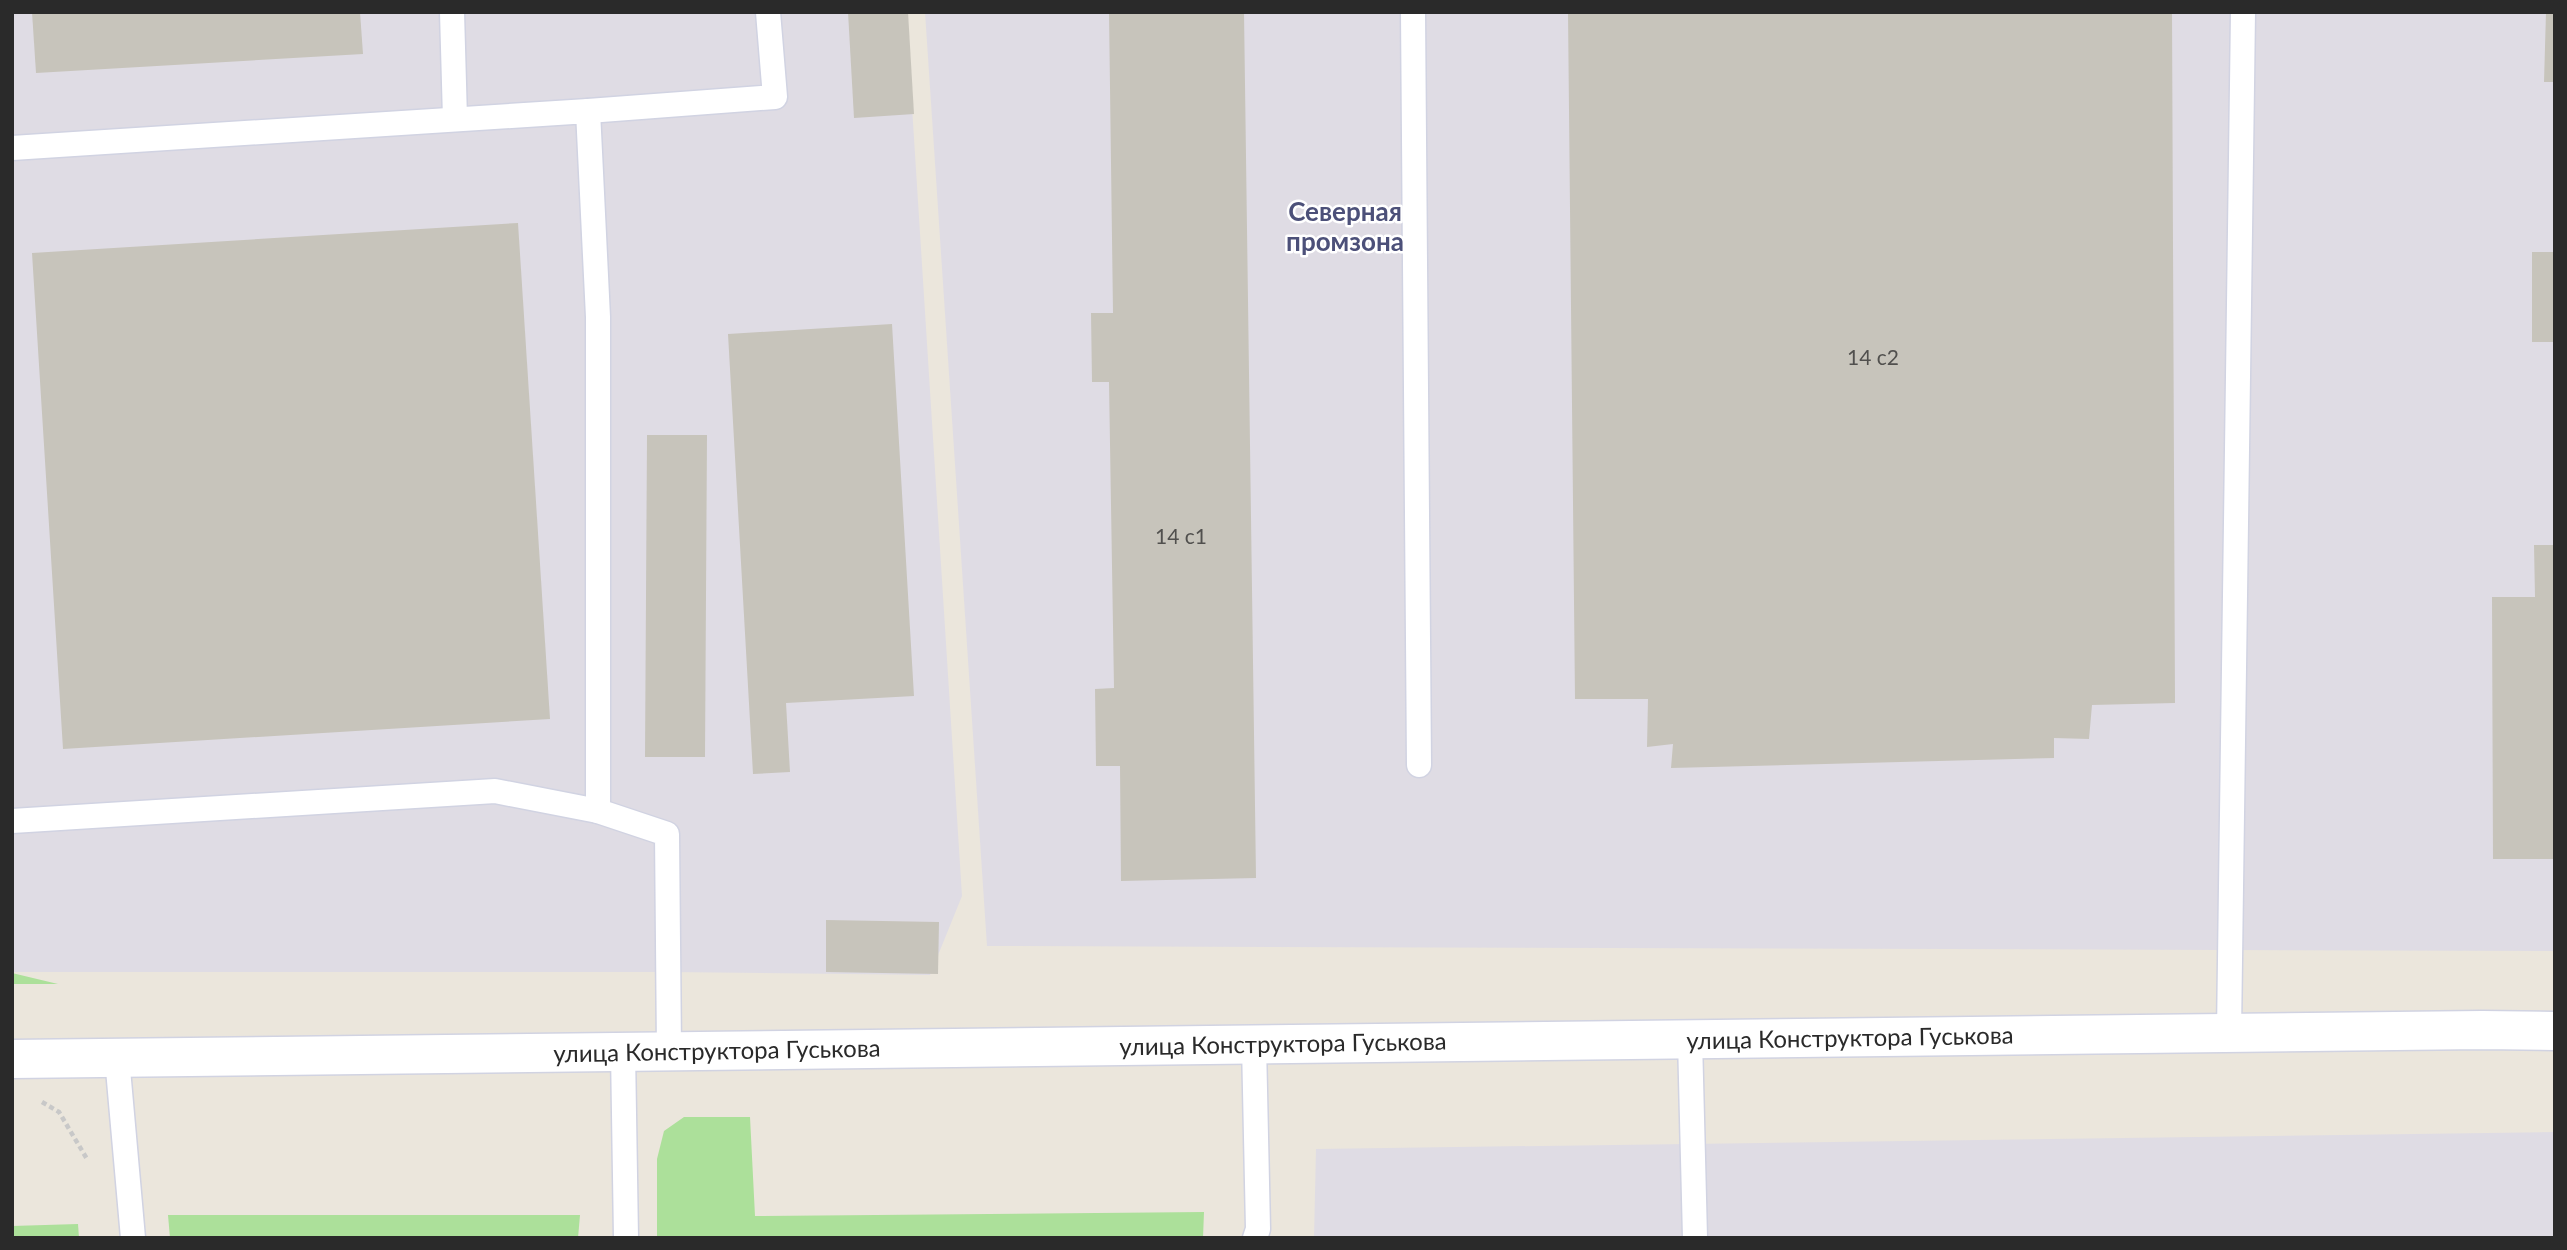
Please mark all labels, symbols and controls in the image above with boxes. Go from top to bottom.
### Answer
district label: Северная промзона [1286,195,1404,257]
house number: 14 с2 [1847,344,1899,369]
house number: 14 с1 [1155,523,1207,548]
street label: улица Конструктора Гуськова [1686,1020,2014,1054]
street label: улица Конструктора Гуськова [1119,1026,1447,1060]
street label: улица Конструктора Гуськова [553,1033,881,1067]

